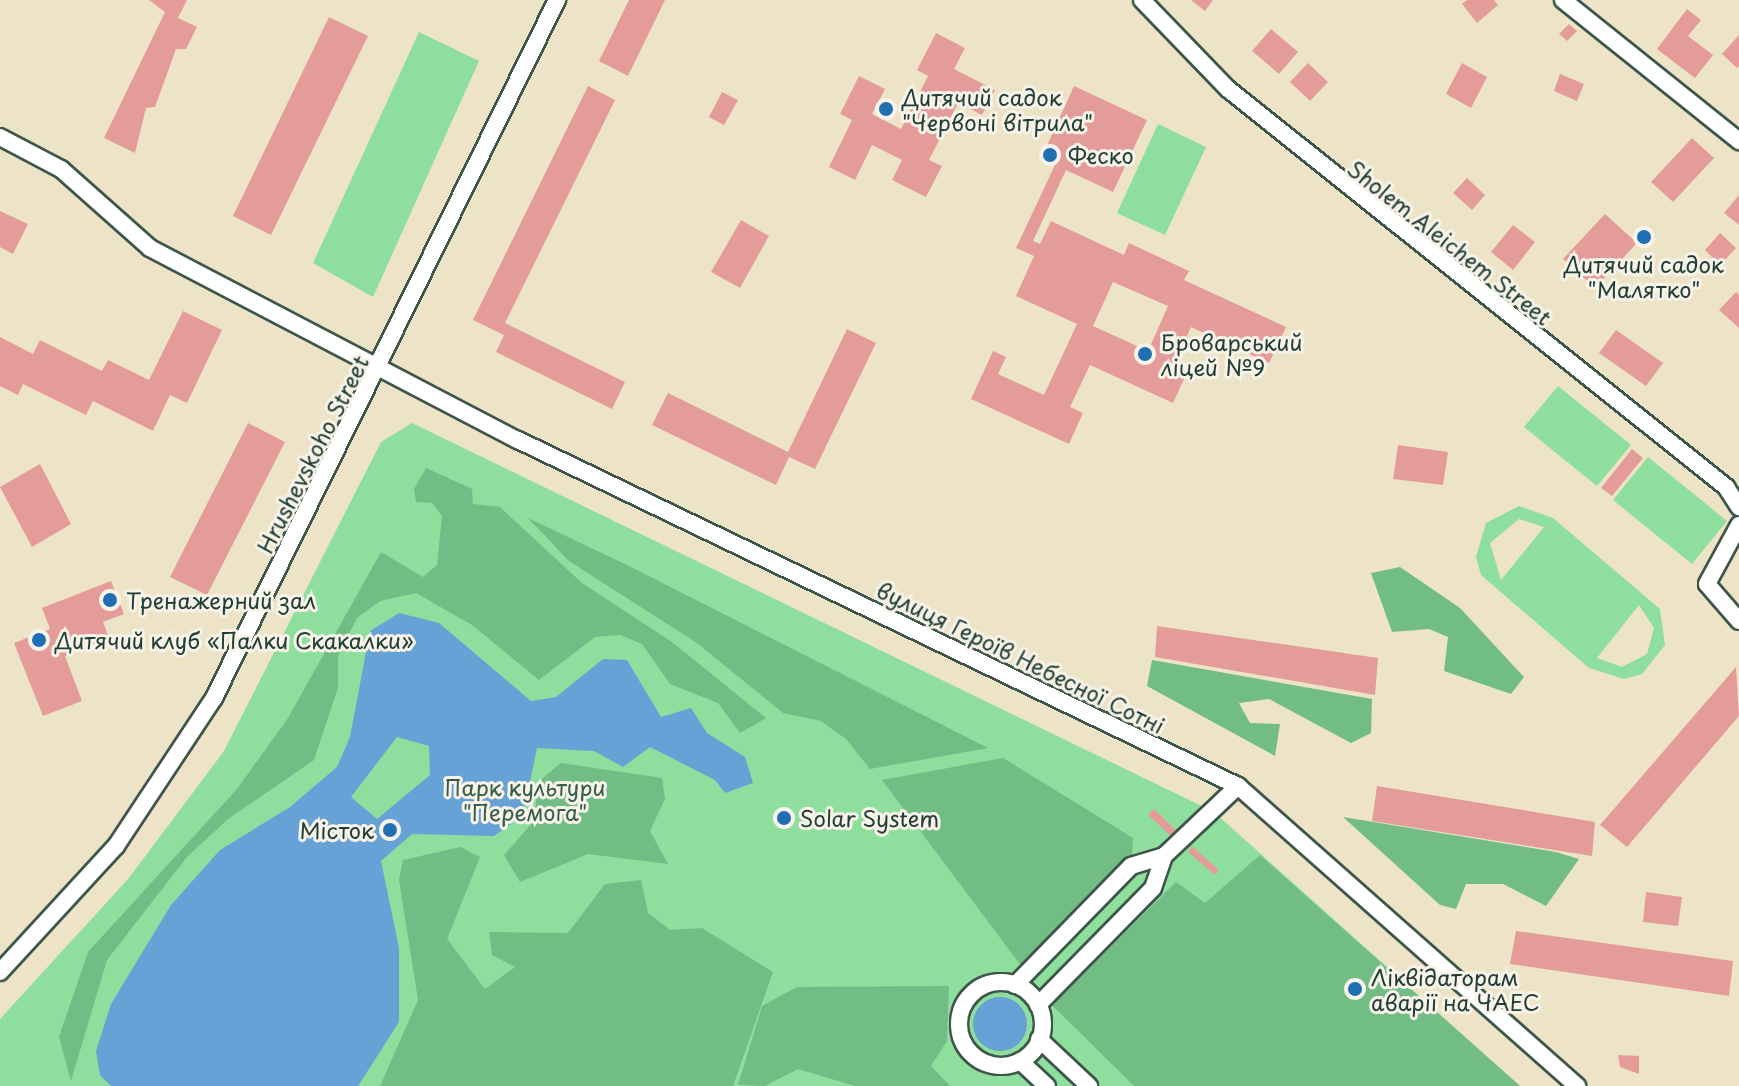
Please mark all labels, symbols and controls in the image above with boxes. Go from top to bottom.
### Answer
place label: Дитячий садок "Червоні вітрила" [902,83,1094,134]
marker: Дитячий садок "Червоні вітрила" [877,100,895,118]
place label: Феско [1068,142,1134,168]
marker: Феско [1039,144,1061,166]
street label: Sholem Aleichem Street [1342,153,1558,331]
marker: Дитячий садок "Малятко" [1635,228,1653,246]
place label: Дитячий садок "Малятко" [1564,250,1724,302]
place label: Броварський ліцей №9 [1161,328,1302,380]
marker: Броварський ліцей №9 [1136,345,1154,363]
street label: Hrushevskoho Street [251,351,373,557]
street label: вулиця Героїв Небесної Сотні [872,575,1170,739]
place label: Тренажерний зал [126,587,318,613]
marker: Тренажерний зал [101,591,119,609]
place label: Дитячий клуб «Палки Скакалки» [55,627,417,653]
marker: Дитячий клуб «Палки Скакалки» [30,631,48,649]
park label: Парк культури "Перемога" [445,773,605,824]
place label: Solar System [800,805,940,831]
marker: Solar System [775,809,793,827]
place label: Місток [299,817,374,843]
marker: Місток [381,821,399,839]
place label: Ліквідаторам аварії на ЧАЕС [1371,963,1542,1014]
marker: Ліквідаторам аварії на ЧАЕС [1346,980,1364,998]

